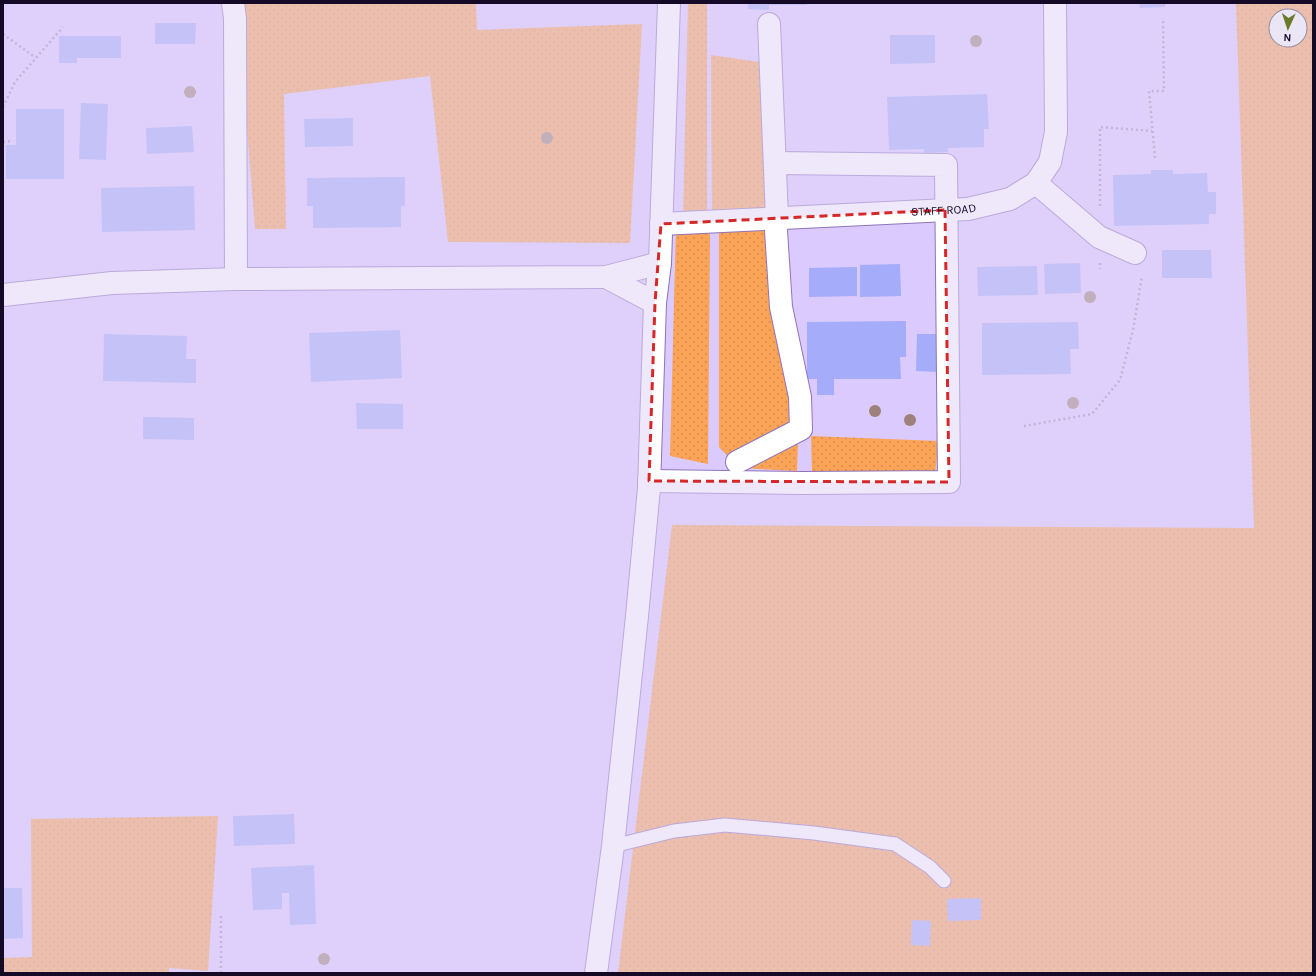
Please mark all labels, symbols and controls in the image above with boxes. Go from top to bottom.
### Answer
north arrow [1268,8,1308,48]
text: N [1283,31,1292,44]
street label: STAFF ROAD [911,200,978,219]

